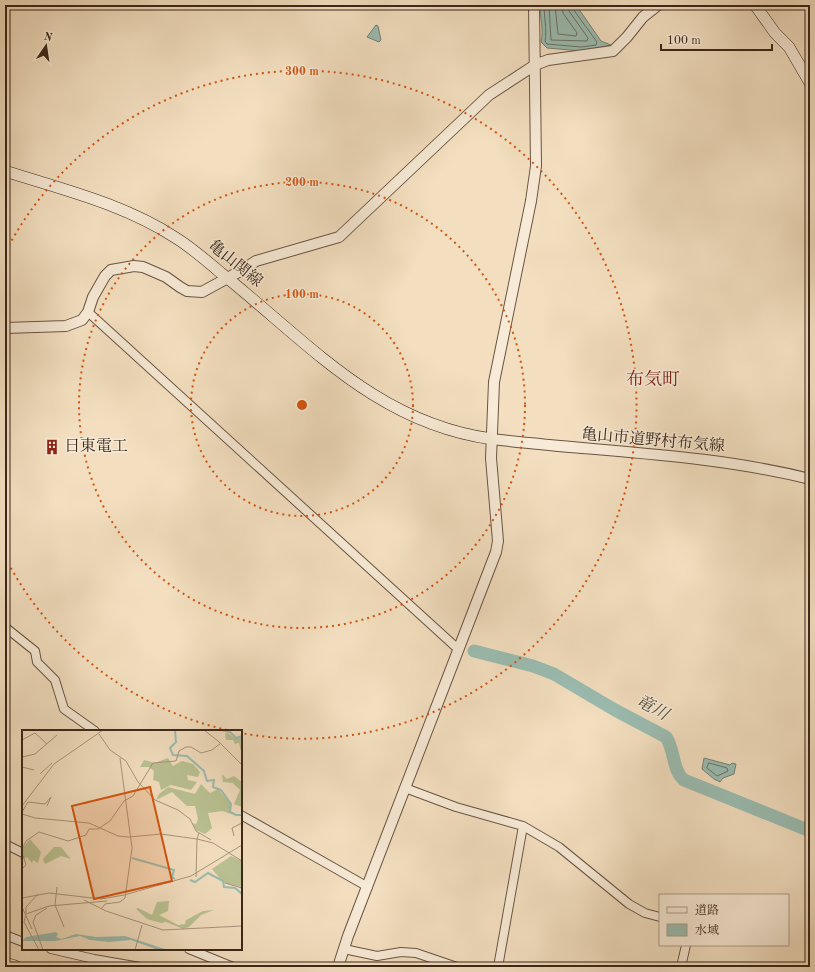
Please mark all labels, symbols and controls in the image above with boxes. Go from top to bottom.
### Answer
north arrow [26,26,66,66]
scale bar [661,26,772,52]
text: N [43,31,54,44]
text: 100 m [667,35,701,47]
text: 300 m [285,66,319,78]
text: 200 m [285,177,319,189]
street label: 亀山関線 [205,236,266,290]
text: 100 m [285,289,319,301]
district label: 布気町 [626,369,680,389]
centre of rings [295,398,309,412]
street label: 亀山市道野村布気線 [581,425,726,455]
place label: 日東電工 [64,437,128,455]
building icon: 日東電工 [43,438,61,456]
water label: 竜川 [633,691,674,725]
inset map [22,730,242,950]
legend [659,894,789,946]
text: 道路 [695,903,719,917]
text: 水域 [695,923,719,937]

